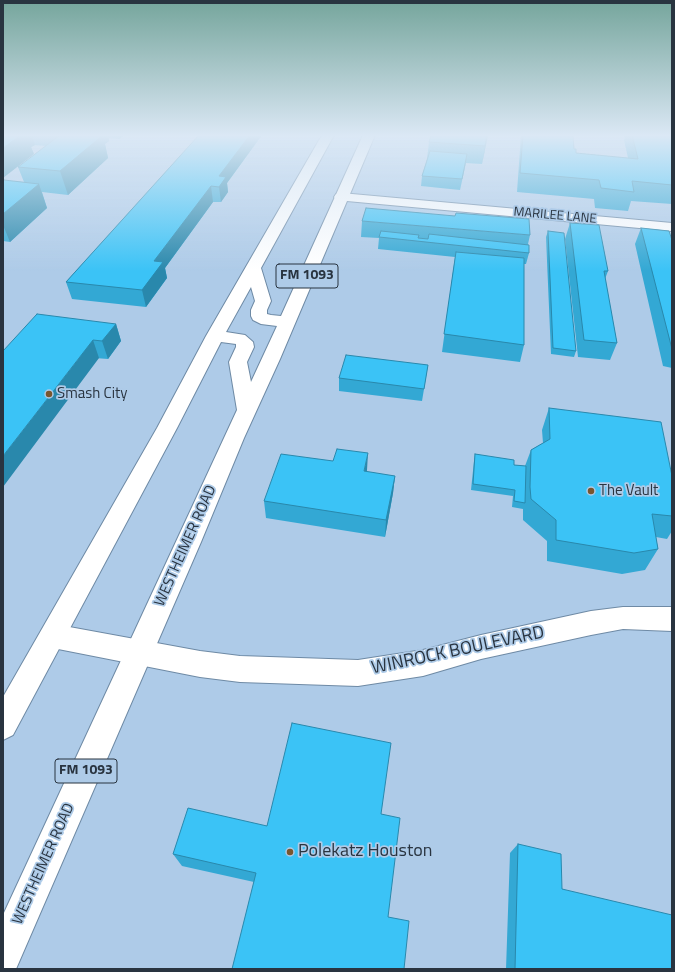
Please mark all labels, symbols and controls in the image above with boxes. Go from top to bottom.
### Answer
street label: MARILEE LANE [513,205,597,227]
road number: FM 1093 [276,264,338,288]
place label: Smash City [57,385,127,403]
marker: Smash City [44,389,54,399]
place label: The Vault [599,482,658,500]
street label: WESTHEIMER ROAD [151,483,221,609]
marker: The Vault [586,486,596,496]
street label: WINROCK BOULEVARD [370,622,546,680]
road number: FM 1093 [55,759,117,783]
street label: WESTHEIMER ROAD [9,801,79,927]
place label: Polekatz Houston [298,841,432,863]
marker: Polekatz Houston [285,847,295,857]

